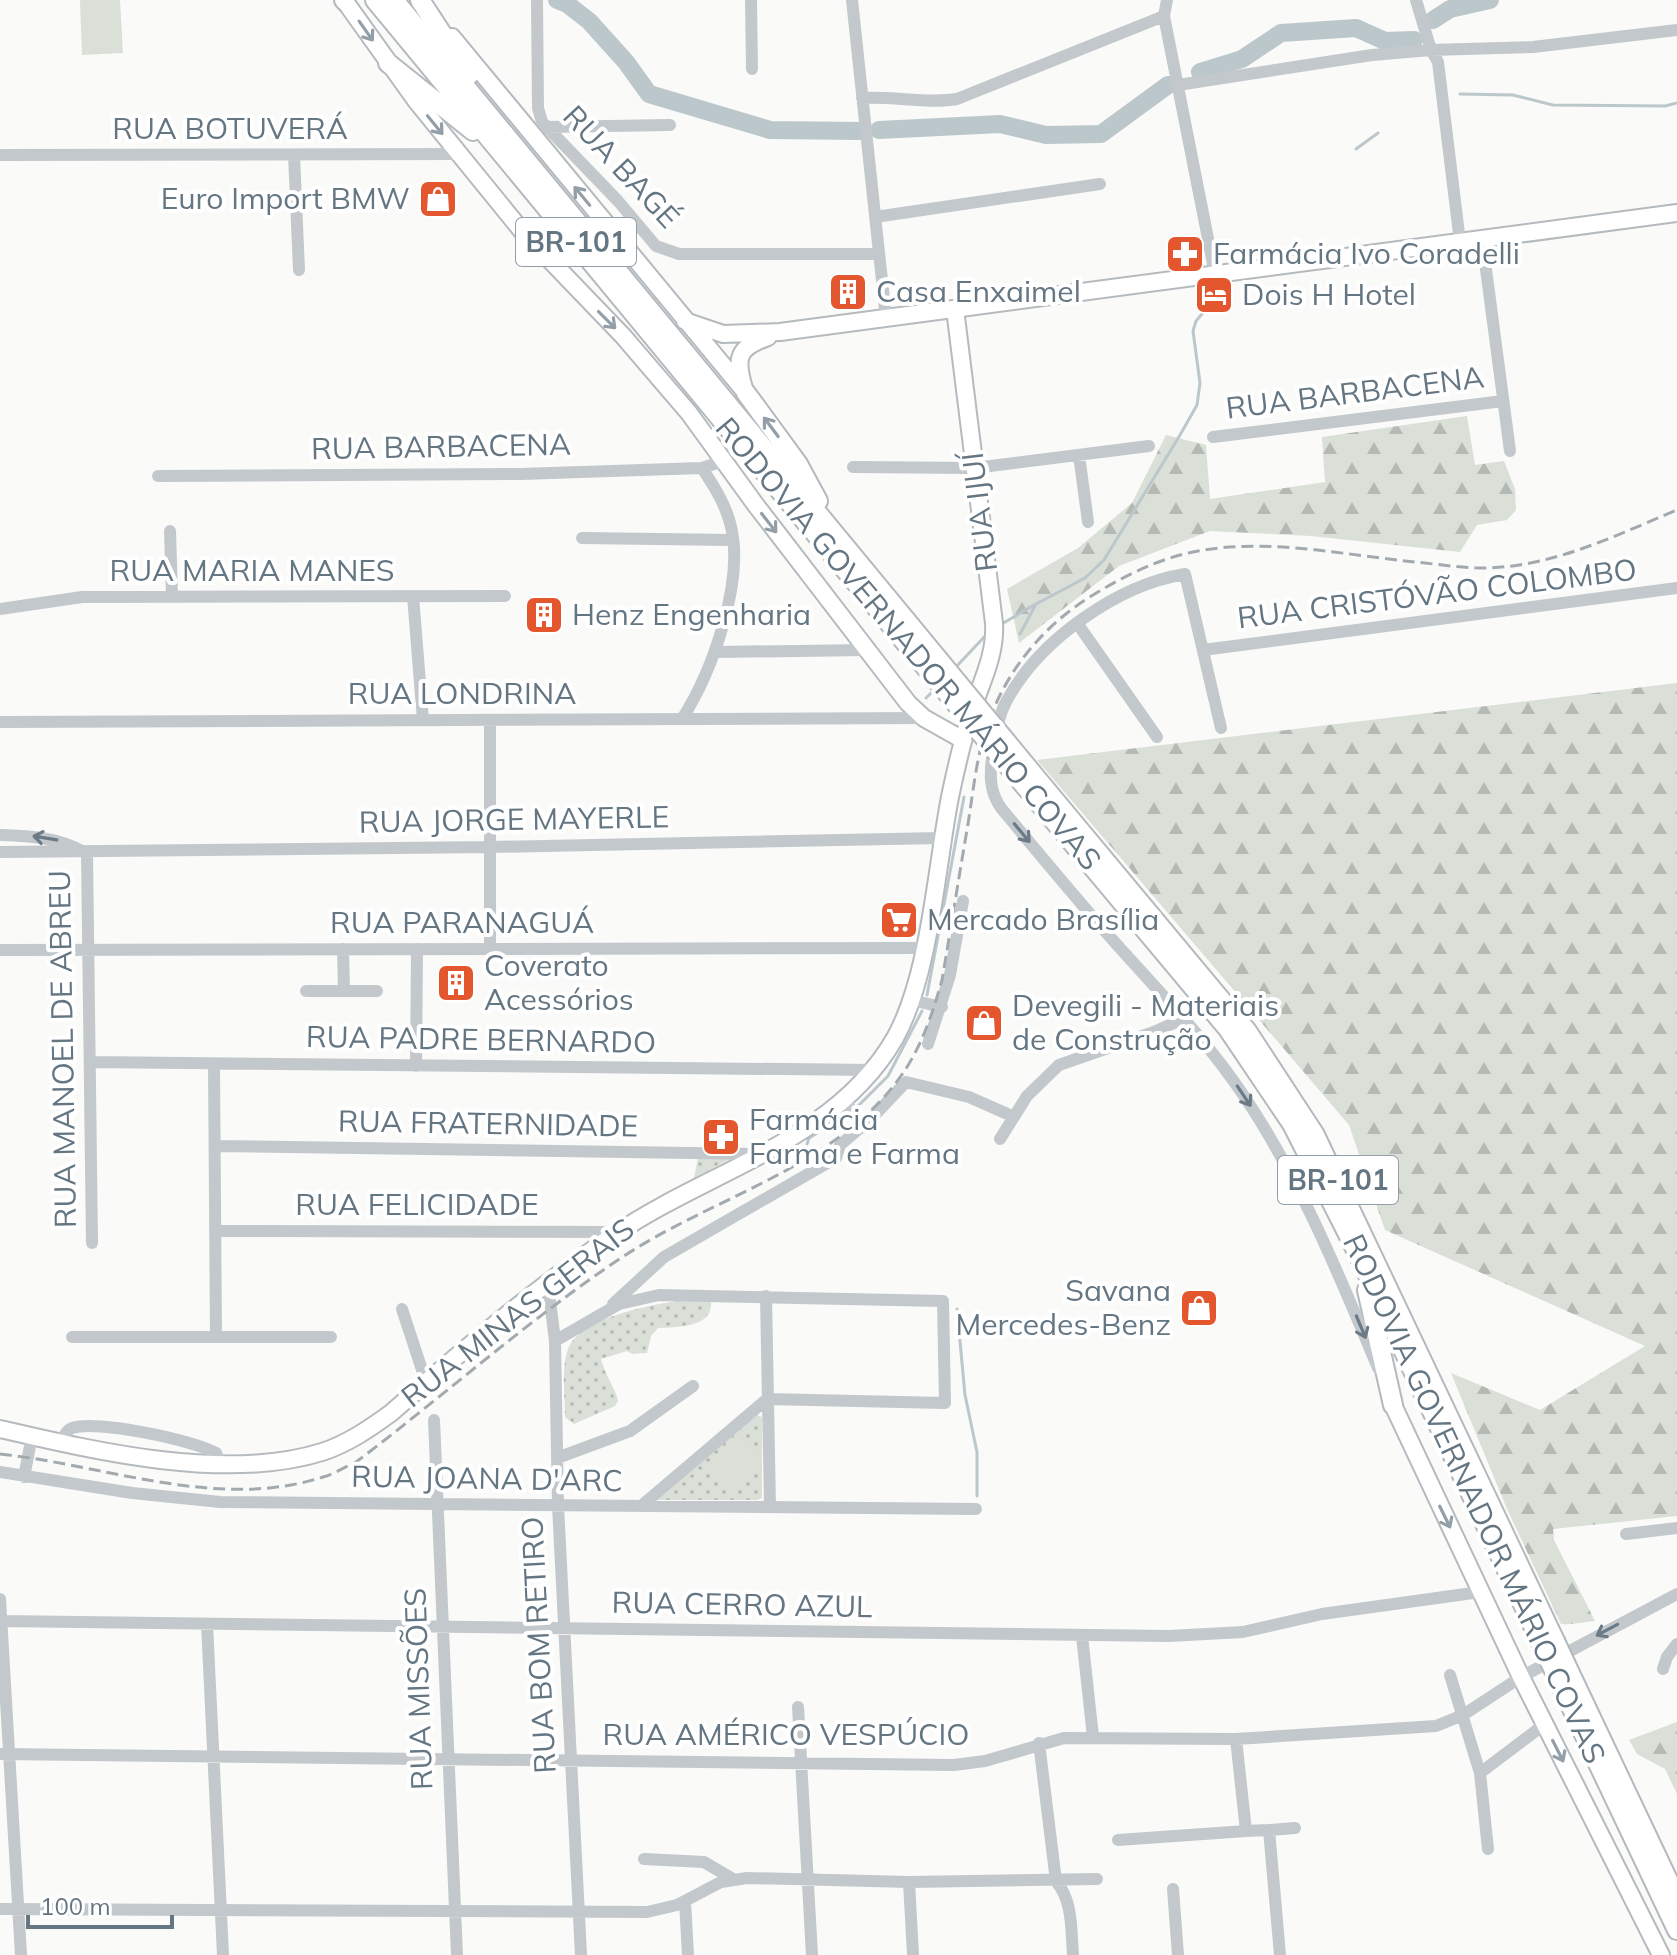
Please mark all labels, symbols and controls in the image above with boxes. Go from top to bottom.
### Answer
one-way arrow [358,20,375,42]
street label: RUA BAGÉ [555,97,688,236]
street label: RUA BOTUVERÁ [112,109,348,147]
one-way arrow [426,114,444,135]
shop icon: Euro Import BMW [417,178,459,220]
place label: Euro Import BMW [161,179,410,217]
one-way arrow [573,186,590,207]
road number: BR-101 [516,218,636,266]
pharmacy icon: Farmácia Ivo Coradelli [1164,233,1206,275]
place label: Farmácia Ivo Coradelli [1213,234,1520,272]
building icon: Casa Enxaimel [827,271,869,313]
place label: Casa Enxaimel [876,272,1081,310]
hotel icon: Dois H Hotel [1193,274,1235,316]
place label: Dois H Hotel [1242,275,1416,313]
one-way arrow [597,310,616,329]
street label: RUA BARBACENA [1224,357,1486,427]
street label: RODOVIA GOVERNADOR MÁRIO COVAS [708,409,1110,878]
one-way arrow [763,417,780,439]
street label: RUA BARBACENA [311,425,571,467]
street label: RUA IJUÍ [953,448,1005,574]
one-way arrow [760,512,777,533]
street label: RUA CRISTÓVÃO COLOMBO [1235,550,1639,636]
street label: RUA MARIA MANES [110,551,394,589]
building icon: Henz Engenharia [523,594,565,636]
place label: Henz Engenharia [572,595,811,633]
street label: RUA LONDRINA [348,674,576,712]
street label: RUA JORGE MAYERLE [359,797,669,841]
one-way arrow [1013,823,1031,843]
one-way arrow [33,830,58,845]
street label: RUA MANOEL DE ABREU [40,870,84,1228]
supermarket icon: Mercado Brasília [878,899,920,941]
place label: Mercado Brasília [927,900,1159,938]
street label: RUA PARANAGUÁ [330,903,594,941]
place label: Coverato Acessórios [484,946,634,1018]
building icon: Coverato Acessórios [435,962,477,1004]
place label: Devegili - Materiais de Construção [1012,986,1279,1058]
shop icon: Devegili - Materiais de Construção [963,1002,1005,1044]
street label: RUA PADRE BERNARDO [306,1017,656,1061]
one-way arrow [1235,1084,1252,1106]
place label: Farmácia Farma e Farma [749,1100,960,1172]
street label: RUA FRATERNIDADE [338,1101,638,1145]
pharmacy icon: Farmácia Farma e Farma [700,1116,742,1158]
road number: BR-101 [1278,1156,1398,1204]
street label: RUA FELICIDADE [295,1185,539,1223]
street label: RUA MINAS GERAIS [393,1209,641,1415]
street label: RODOVIA GOVERNADOR MÁRIO COVAS [1335,1228,1615,1769]
place label: Savana Mercedes-Benz [955,1271,1171,1343]
shop icon: Savana Mercedes-Benz [1178,1287,1220,1329]
one-way arrow [1354,1314,1369,1339]
street label: RUA JOANA D'ARC [351,1457,623,1499]
one-way arrow [1438,1505,1453,1529]
street label: RUA BOM RETIRO [512,1516,564,1774]
street label: RUA CERRO AZUL [611,1583,873,1625]
street label: RUA MISSÕES [395,1587,441,1791]
one-way arrow [1596,1622,1620,1638]
street label: RUA AMÉRICO VESPÚCIO [602,1715,970,1753]
one-way arrow [1551,1739,1567,1762]
scale bar [28,1879,172,1929]
text: 100 m [40,1891,111,1921]

